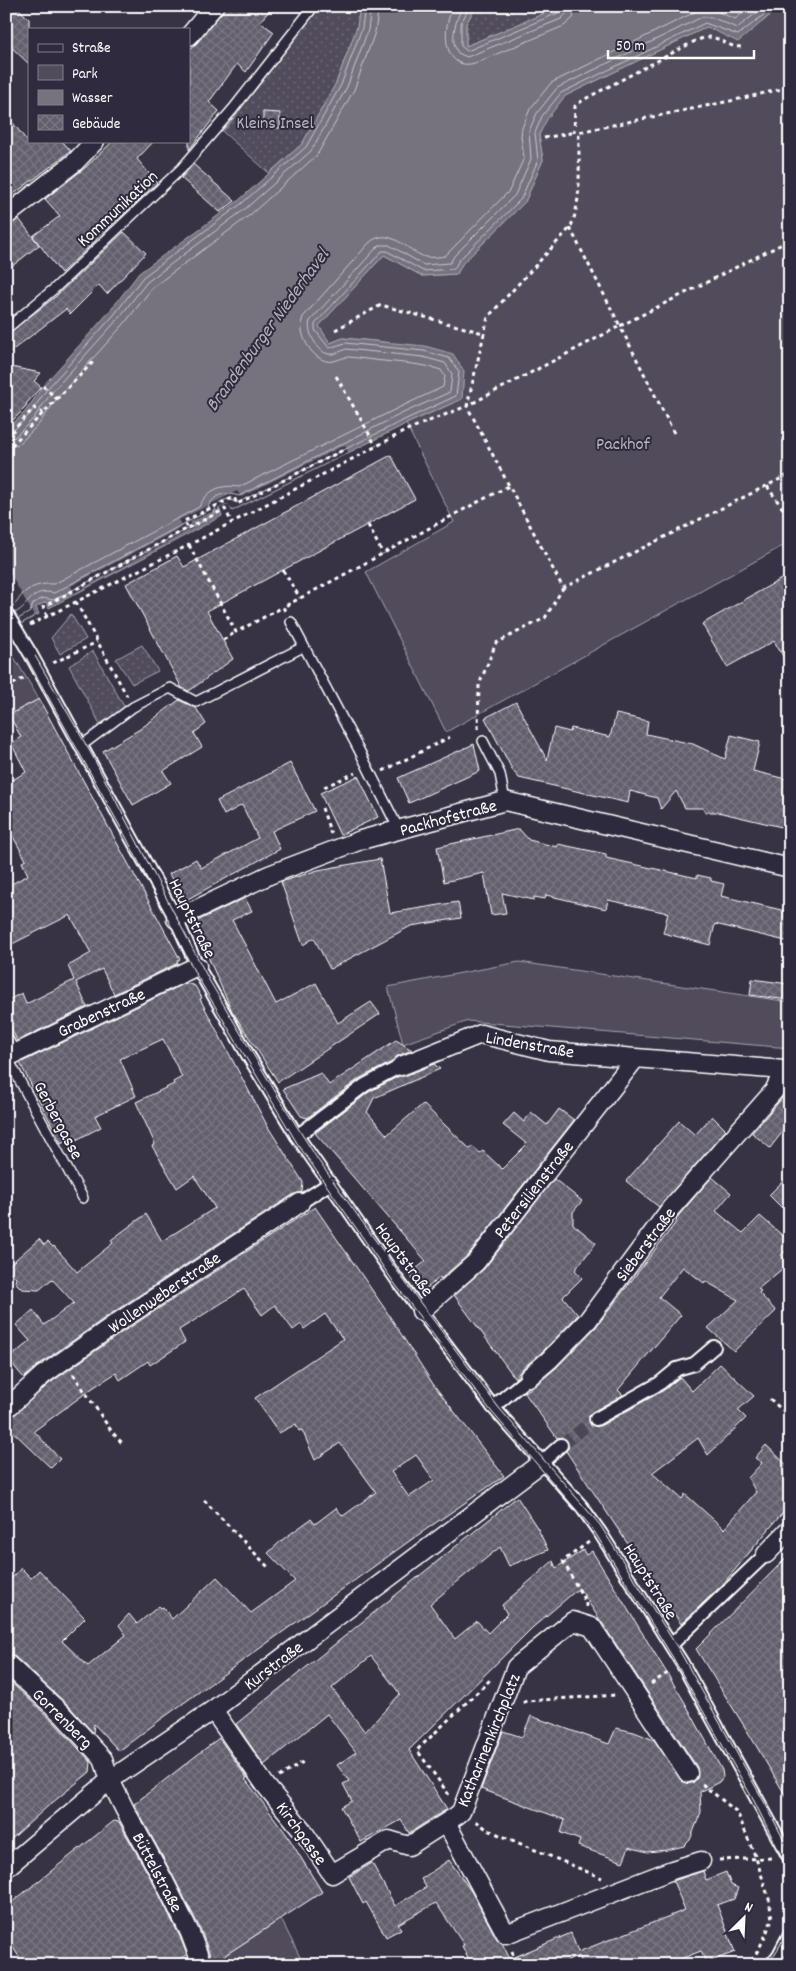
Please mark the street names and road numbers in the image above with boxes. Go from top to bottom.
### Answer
street label: Kommunikation [73,166,165,254]
street label: Packhofstraße [397,794,500,844]
street label: Hauptstraße [161,875,221,963]
street label: Grabenstraße [54,983,150,1045]
street label: Lindenstraße [483,1026,576,1067]
street label: Gerbergasse [26,1078,88,1165]
street label: Petersilienstraße [489,1136,581,1245]
street label: Sieberstraße [611,1203,683,1288]
street label: Hauptstraße [368,1218,438,1303]
street label: Wollenweberstraße [104,1247,227,1341]
street label: Hauptstraße [615,1539,682,1626]
street label: Kurstraße [240,1636,309,1698]
street label: Katharinenkirchplatz [452,1670,529,1811]
street label: Gorrenberg [25,1684,97,1756]
street label: Kirchgasse [268,1798,332,1871]
street label: Büttelstraße [124,1829,187,1918]

